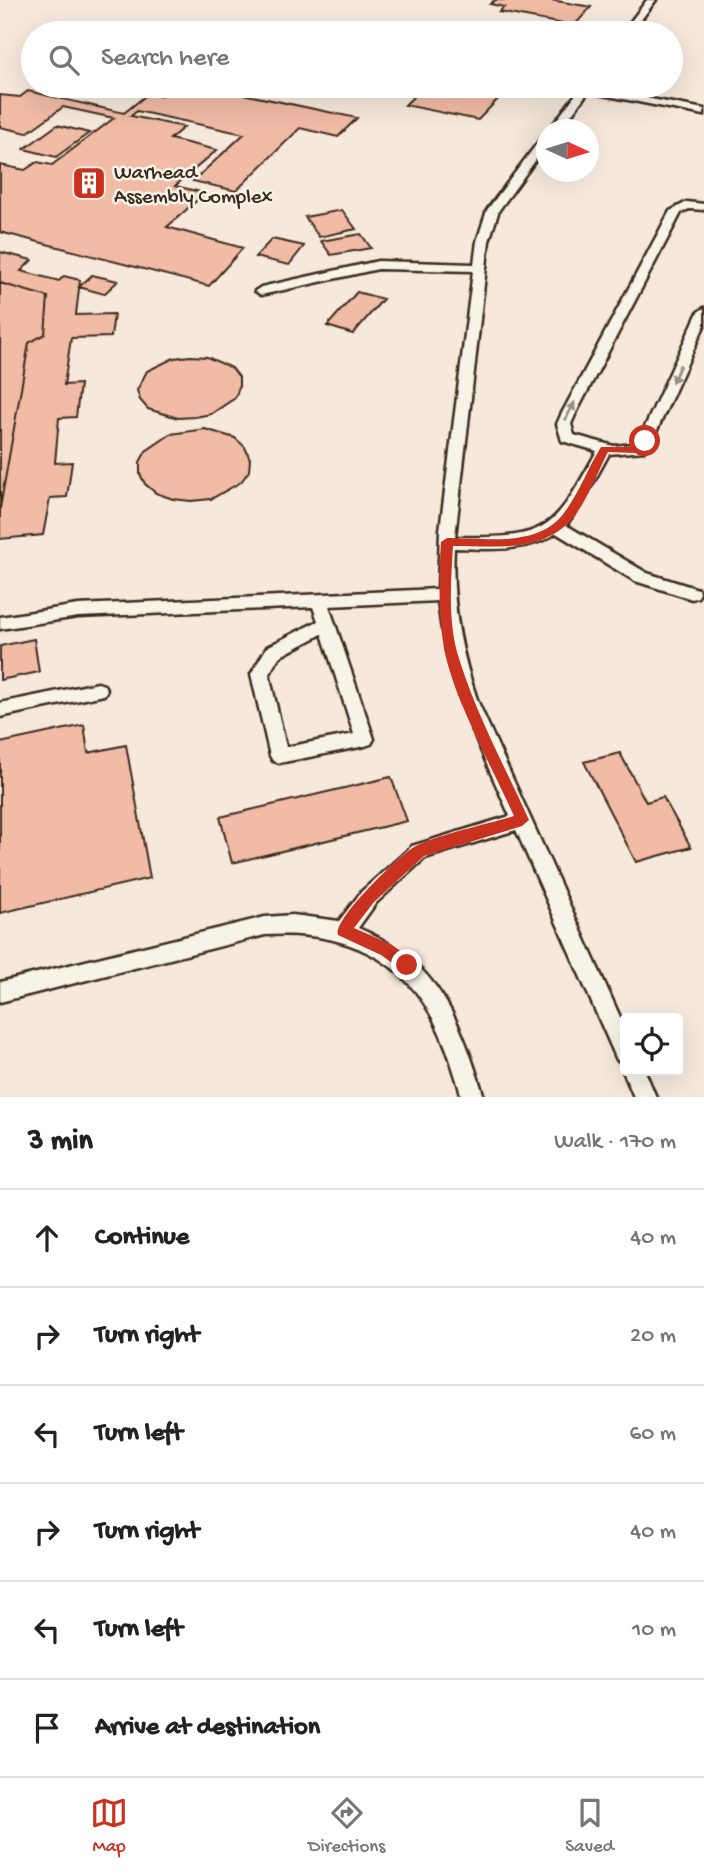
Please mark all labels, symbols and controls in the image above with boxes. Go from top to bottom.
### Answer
search box [21,21,683,98]
icon: search [45,41,83,79]
text: Search here [101,44,229,75]
north arrow [536,119,599,182]
place label: Warhead Assembly Complex [114,162,273,211]
building icon: Warhead Assembly Complex [70,164,108,202]
one-way arrow [670,364,682,384]
one-way arrow [565,401,576,421]
route start [629,425,660,456]
route end [391,949,422,980]
map controls [620,1013,683,1076]
button: locate [620,1013,683,1076]
text: 3 min [28,1125,93,1160]
text: Walk · 170 m [554,1129,676,1156]
icon: ahead [28,1219,66,1257]
text: Continue [95,1223,189,1254]
text: 40 m [630,1225,676,1252]
icon: right [28,1317,66,1355]
text: Turn right [95,1321,199,1352]
text: 20 m [630,1323,676,1350]
icon: left [28,1415,66,1453]
text: Turn left [95,1419,183,1450]
text: 60 m [630,1421,676,1448]
icon: right [28,1513,66,1551]
text: Turn right [95,1517,199,1548]
text: 40 m [630,1519,676,1546]
icon: left [28,1611,66,1649]
text: Turn left [95,1615,183,1646]
text: 10 m [632,1617,676,1644]
icon: arrive [28,1709,66,1747]
text: Arrive at destination [95,1713,320,1744]
tab: Map [90,1794,128,1859]
tab: Directions [308,1794,385,1859]
tab: Saved [565,1794,614,1859]

